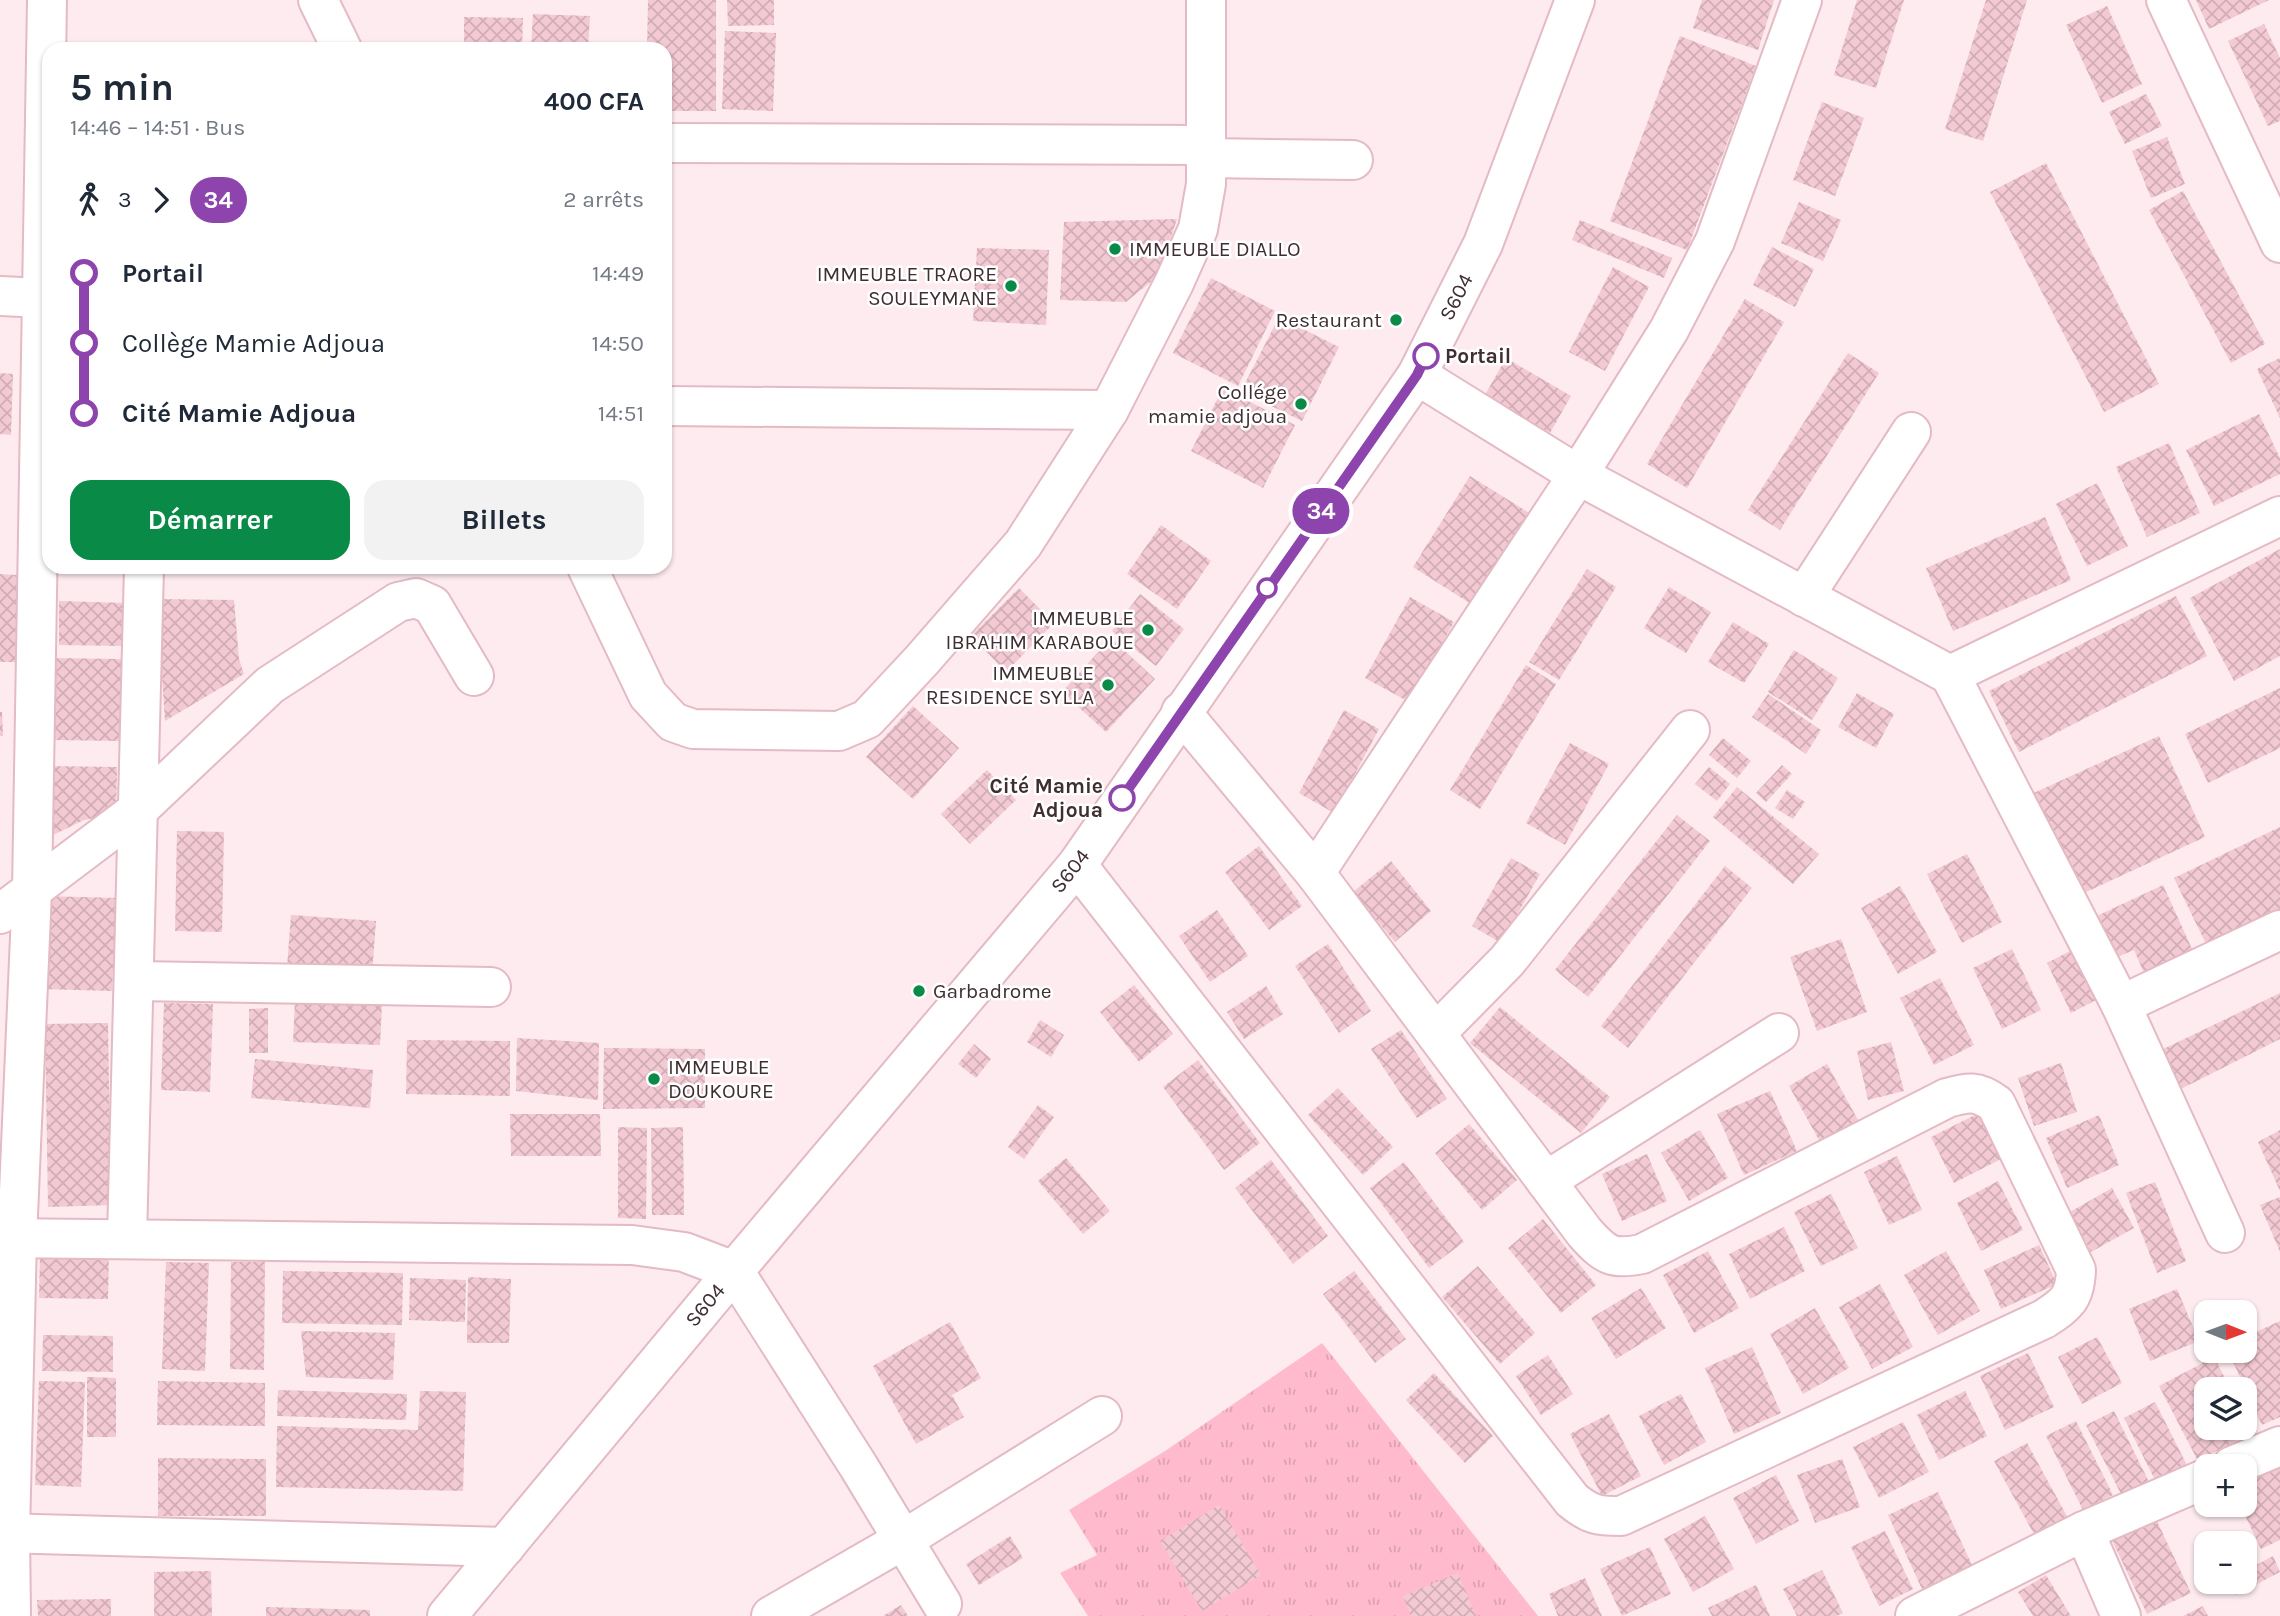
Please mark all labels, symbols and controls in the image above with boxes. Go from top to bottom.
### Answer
text: 5 min [70,65,174,110]
text: 400 CFA [544,86,644,117]
text: 14:46 – 14:51 · Bus [70,114,245,141]
icon: walk [70,181,108,219]
icon: forward [142,181,180,219]
text: 3 [118,186,132,213]
text: 34 [204,186,233,214]
text: 2 arrêts [563,186,644,213]
place label: IMMEUBLE DIALLO [1129,237,1301,261]
marker: IMMEUBLE DIALLO [1107,241,1123,257]
text: Portail [122,258,204,289]
text: 14:49 [592,260,644,287]
place label: IMMEUBLE TRAORE SOULEYMANE [817,262,997,310]
street label: S604 [1434,270,1478,324]
marker: IMMEUBLE TRAORE SOULEYMANE [1003,278,1019,294]
place label: Restaurant [1275,308,1382,332]
marker: Restaurant [1388,312,1404,328]
text: Collège Mamie Adjoua [122,328,385,359]
text: 14:50 [592,330,644,357]
marker: Portail [1413,343,1439,369]
place label: Portail [1445,344,1511,368]
place label: Collége mamie adjoua [1148,380,1287,428]
marker: Collége mamie adjoua [1293,396,1309,412]
text: Cité Mamie Adjoua [122,398,356,429]
text: 14:51 [598,400,644,427]
button: Démarrer [70,480,350,560]
button: Billets [364,480,644,560]
line badge: 34 [1290,488,1352,534]
text: 34 [1306,497,1336,525]
unlabelled marker [1257,578,1277,598]
place label: IMMEUBLE IBRAHIM KARABOUE [946,606,1134,654]
marker: IMMEUBLE IBRAHIM KARABOUE [1140,622,1156,638]
place label: IMMEUBLE RESIDENCE SYLLA [926,661,1094,709]
marker: IMMEUBLE RESIDENCE SYLLA [1100,677,1116,693]
place label: Cité Mamie Adjoua [989,774,1103,822]
marker: Cité Mamie Adjoua [1109,785,1135,811]
street label: S604 [1045,844,1095,898]
place label: Garbadrome [933,979,1052,1003]
marker: Garbadrome [911,983,927,999]
place label: IMMEUBLE DOUKOURE [668,1055,774,1103]
marker: IMMEUBLE DOUKOURE [646,1071,662,1087]
street label: S604 [680,1278,730,1331]
north arrow [2194,1300,2258,1363]
map controls [2194,1300,2257,1594]
button: layers [2194,1377,2257,1440]
button: + [2194,1454,2257,1517]
button: − [2194,1531,2257,1594]

